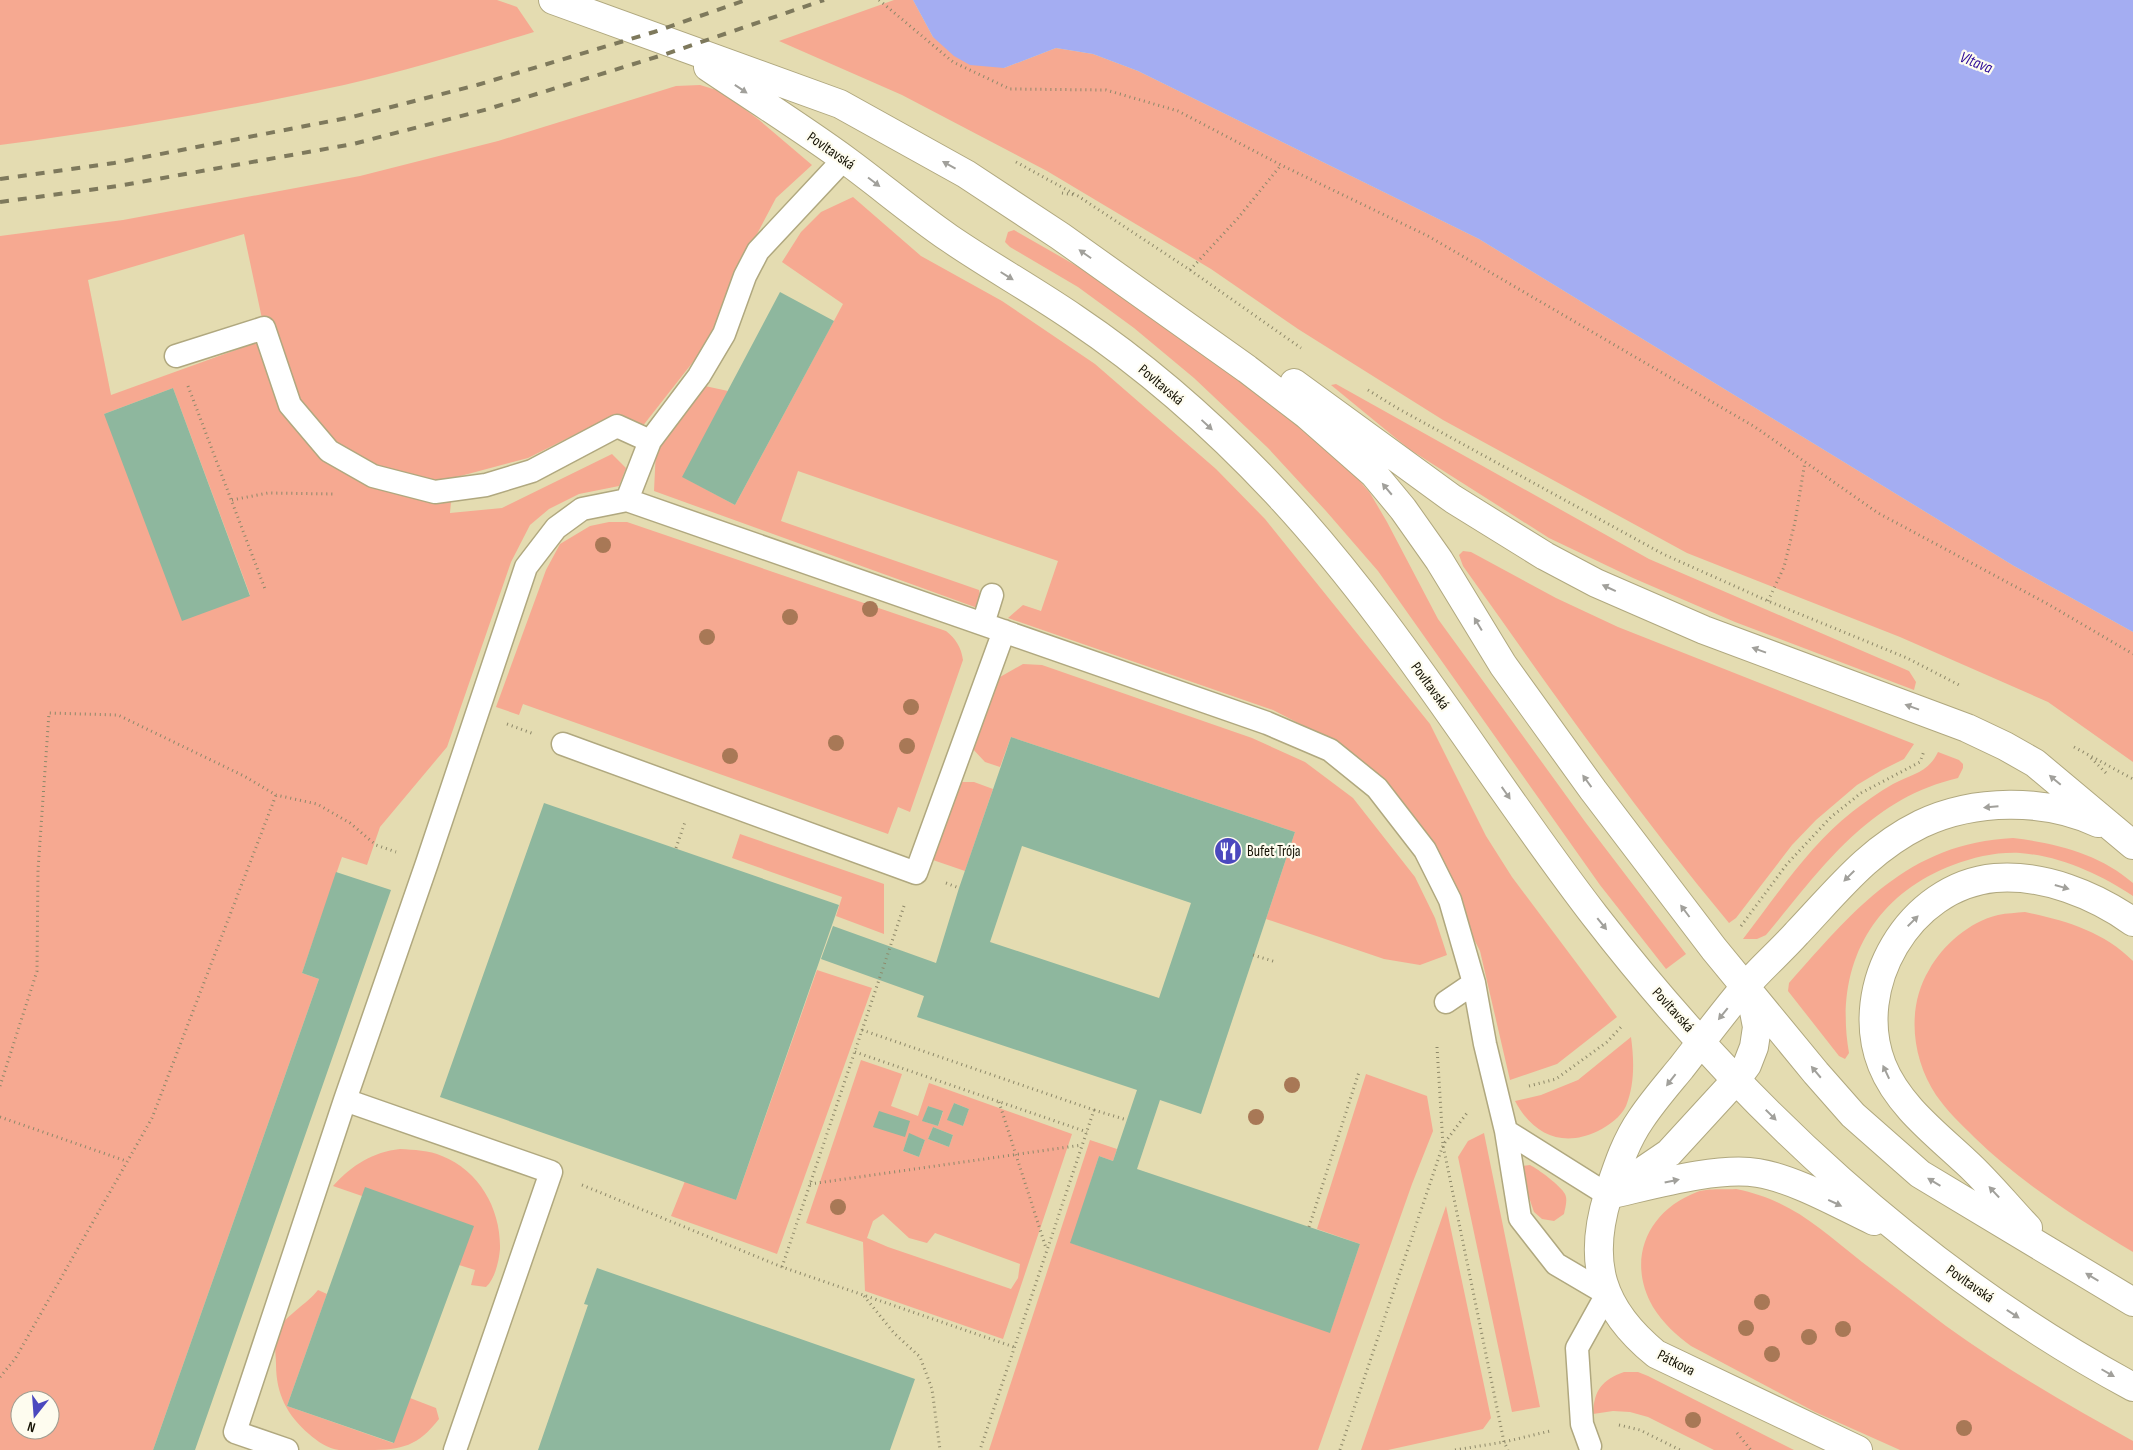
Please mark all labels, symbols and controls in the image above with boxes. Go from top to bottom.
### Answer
water label: Vltava [1957,48,1996,78]
one-way arrow [734,84,747,94]
street label: Povltavská [803,128,859,174]
one-way arrow [942,161,957,169]
one-way arrow [867,176,880,187]
one-way arrow [1079,249,1092,259]
one-way arrow [1000,271,1013,280]
street label: Povltavská [1134,360,1188,410]
one-way arrow [1200,419,1212,431]
one-way arrow [1381,483,1392,496]
one-way arrow [1602,584,1616,592]
one-way arrow [1473,617,1482,630]
one-way arrow [1751,646,1766,654]
street label: Povltavská [1406,659,1454,714]
one-way arrow [1904,703,1919,710]
one-way arrow [1582,774,1592,788]
one-way arrow [2049,775,2062,786]
one-way arrow [1501,786,1511,800]
one-way arrow [1983,803,1999,811]
restaurant icon: Bufet Trója [1213,836,1243,866]
place label: Bufet Trója [1247,842,1301,861]
one-way arrow [1843,870,1855,882]
one-way arrow [2054,884,2069,892]
one-way arrow [1680,904,1690,918]
one-way arrow [1907,916,1919,928]
one-way arrow [1596,917,1607,930]
street label: Povltavská [1648,984,1698,1037]
one-way arrow [1718,1007,1729,1020]
one-way arrow [1881,1065,1889,1079]
one-way arrow [1810,1066,1821,1079]
one-way arrow [1666,1073,1677,1086]
one-way arrow [1765,1109,1777,1121]
one-way arrow [1665,1177,1680,1185]
one-way arrow [1928,1178,1941,1187]
one-way arrow [1988,1186,2000,1198]
one-way arrow [1828,1199,1842,1207]
street label: Povltavská [1942,1261,1998,1307]
one-way arrow [2086,1273,2099,1282]
one-way arrow [2006,1310,2020,1319]
street label: Pátkova [1654,1346,1698,1381]
one-way arrow [2101,1369,2114,1378]
north arrow [10,1390,60,1440]
text: N [25,1418,37,1436]

